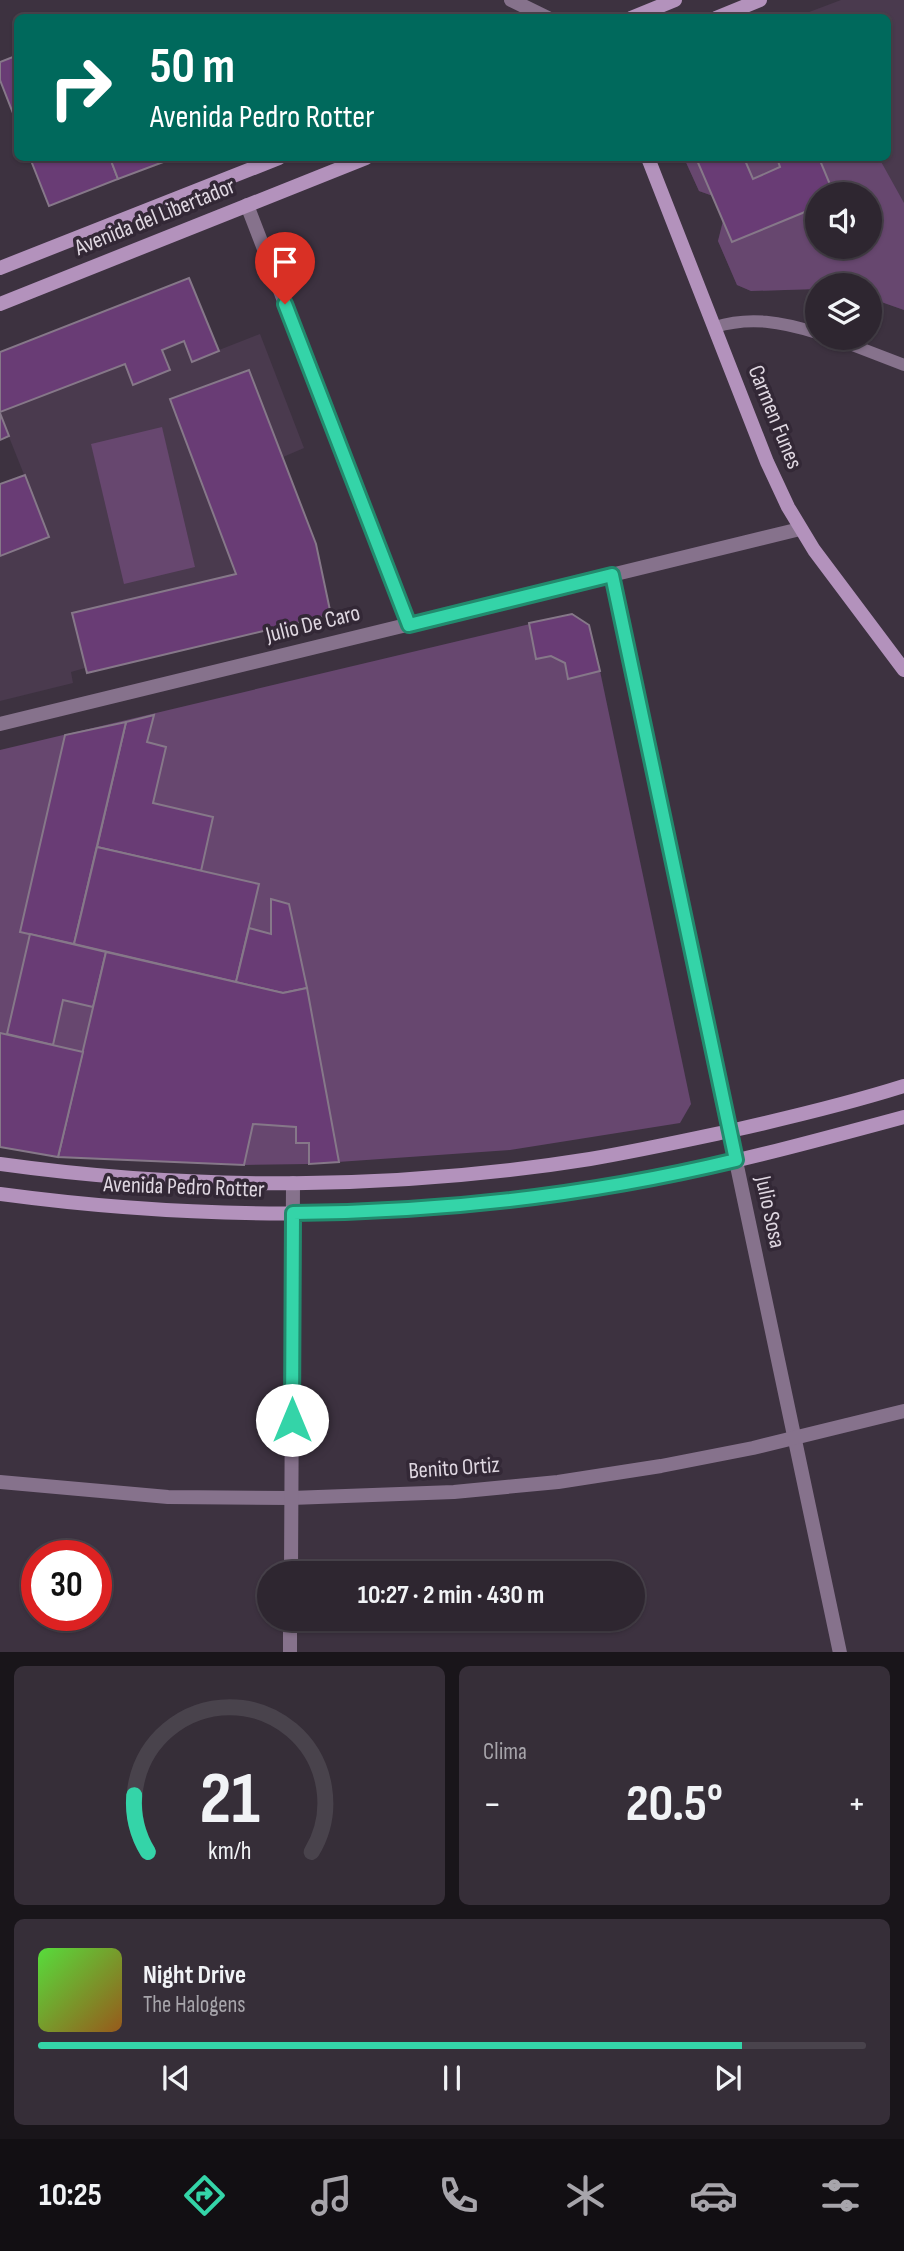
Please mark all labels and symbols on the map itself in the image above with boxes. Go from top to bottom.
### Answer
street label: Avenida del Libertador [70,172,240,262]
pin [255,232,315,304]
street label: Carmen Funes [742,361,808,473]
street label: Julio De Caro [262,599,363,649]
street label: Avenida Pedro Rotter [102,1170,265,1204]
street label: Julio Sosa [749,1172,791,1251]
position arrow [255,1383,329,1457]
street label: Benito Ortiz [407,1451,501,1485]
speed limit sign: 30 [21,1540,112,1631]

